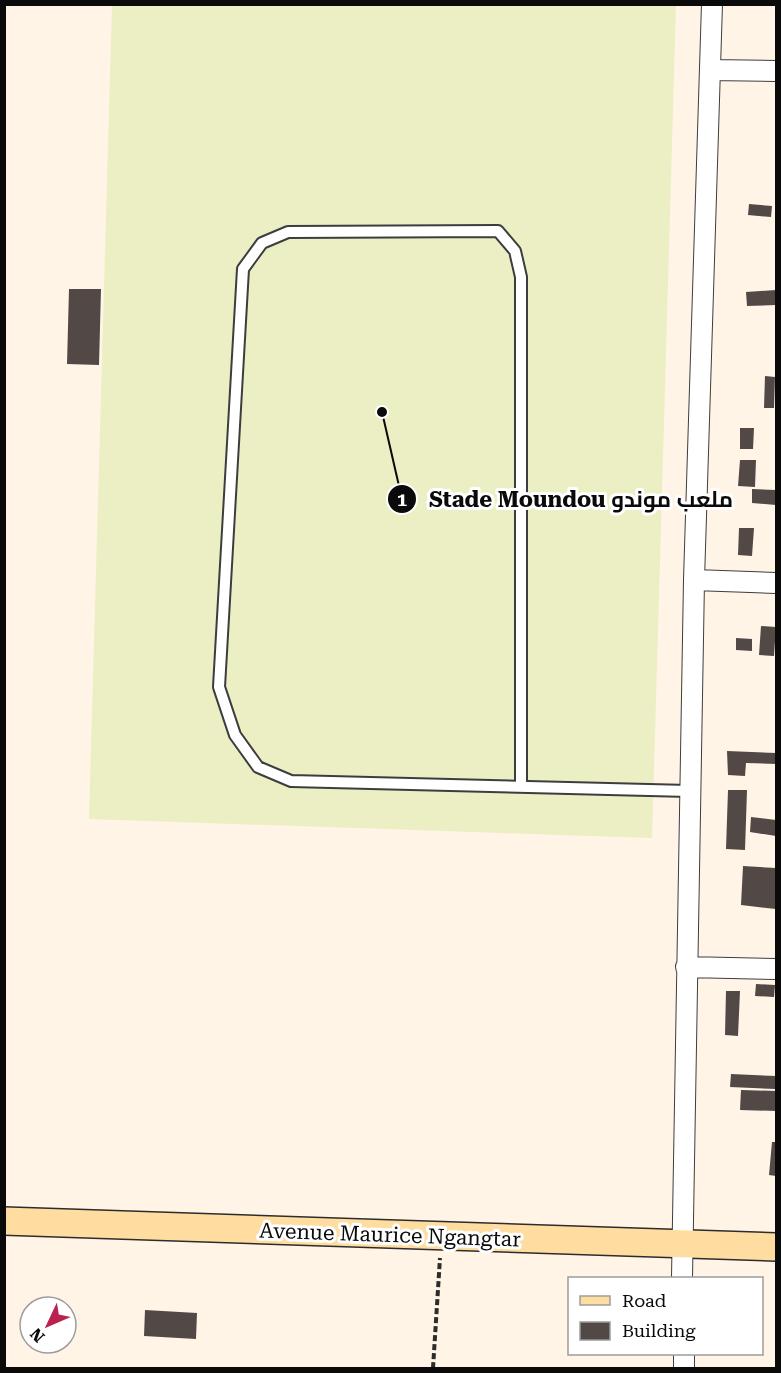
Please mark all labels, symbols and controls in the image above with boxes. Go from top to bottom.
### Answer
callout: Stade Moundou ملعب موندو [387,479,745,519]
text: Stade Moundou ملعب موندو [429,487,733,513]
text: 1 [397,489,407,510]
street label: Avenue Maurice Ngangtar [259,1218,522,1252]
legend [568,1277,763,1355]
text: Road [622,1290,667,1311]
north arrow [18,1295,78,1355]
text: Building [622,1320,696,1341]
text: N [26,1324,49,1346]

